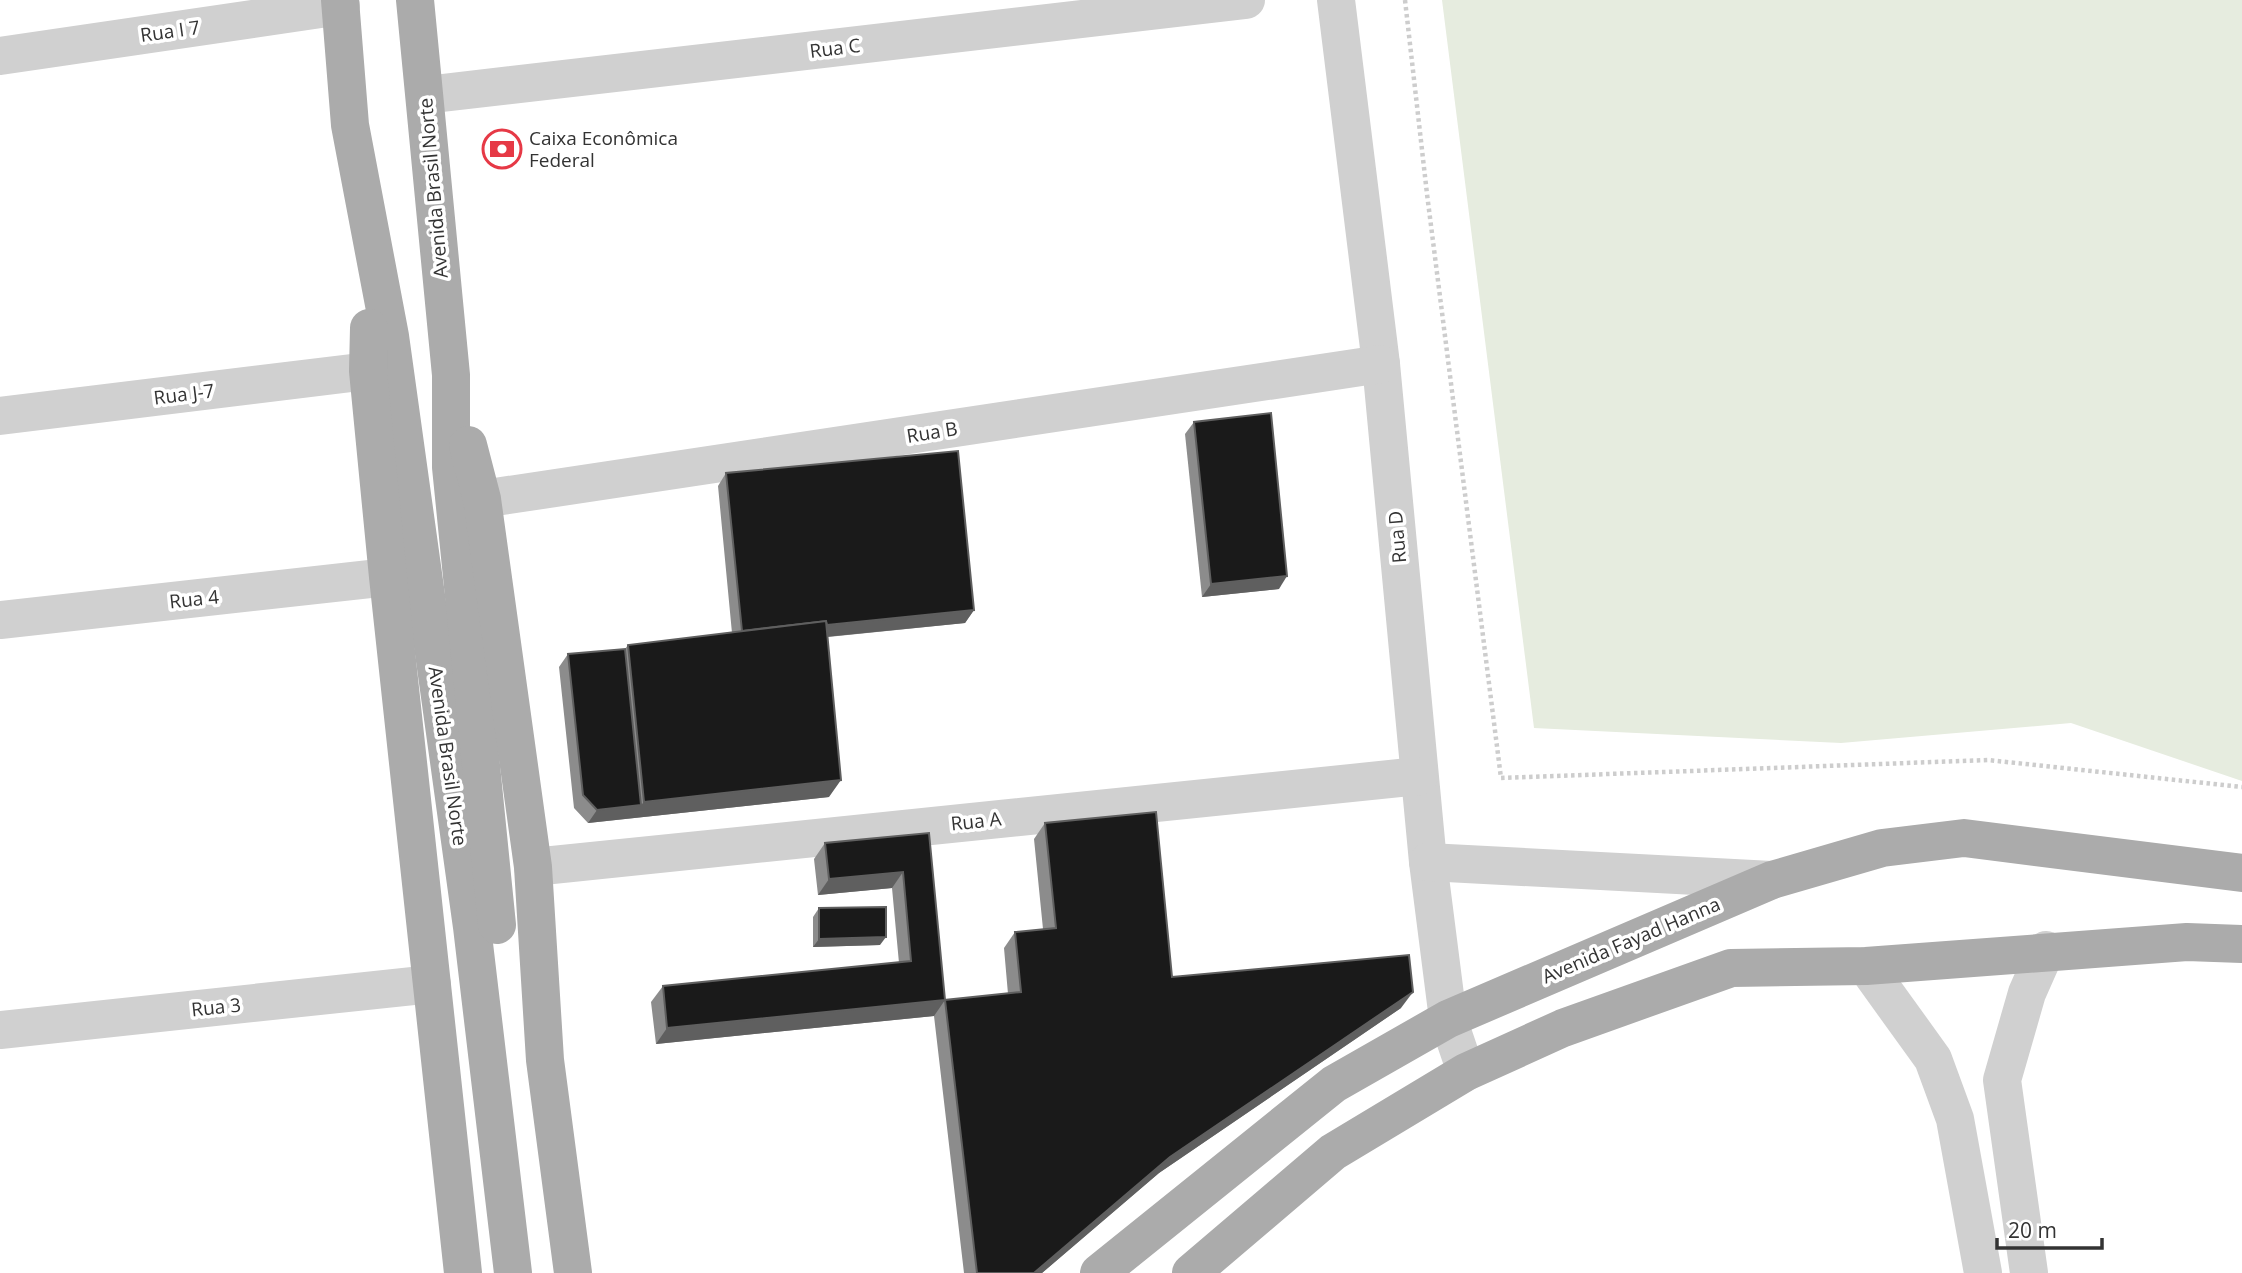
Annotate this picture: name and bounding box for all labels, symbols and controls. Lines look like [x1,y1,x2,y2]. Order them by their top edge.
street label: Rua I 7 [138,14,202,48]
street label: Rua C [808,32,862,64]
street label: Avenida Brasil Norte [412,97,454,279]
place label: Caixa Econômica Federal [529,125,678,173]
bank icon: Caixa Econômica Federal [481,128,523,170]
street label: Rua J-7 [152,377,216,411]
street label: Rua B [905,415,959,449]
street label: Rua D [1382,510,1412,564]
street label: Rua 4 [168,583,220,615]
street label: Avenida Brasil Norte [423,665,473,847]
street label: Rua A [949,805,1003,837]
street label: Avenida Fayad Hanna [1538,891,1724,989]
street label: Rua 3 [190,991,242,1023]
scale bar [1997,1206,2102,1250]
text: 20 m [2008,1216,2057,1244]

